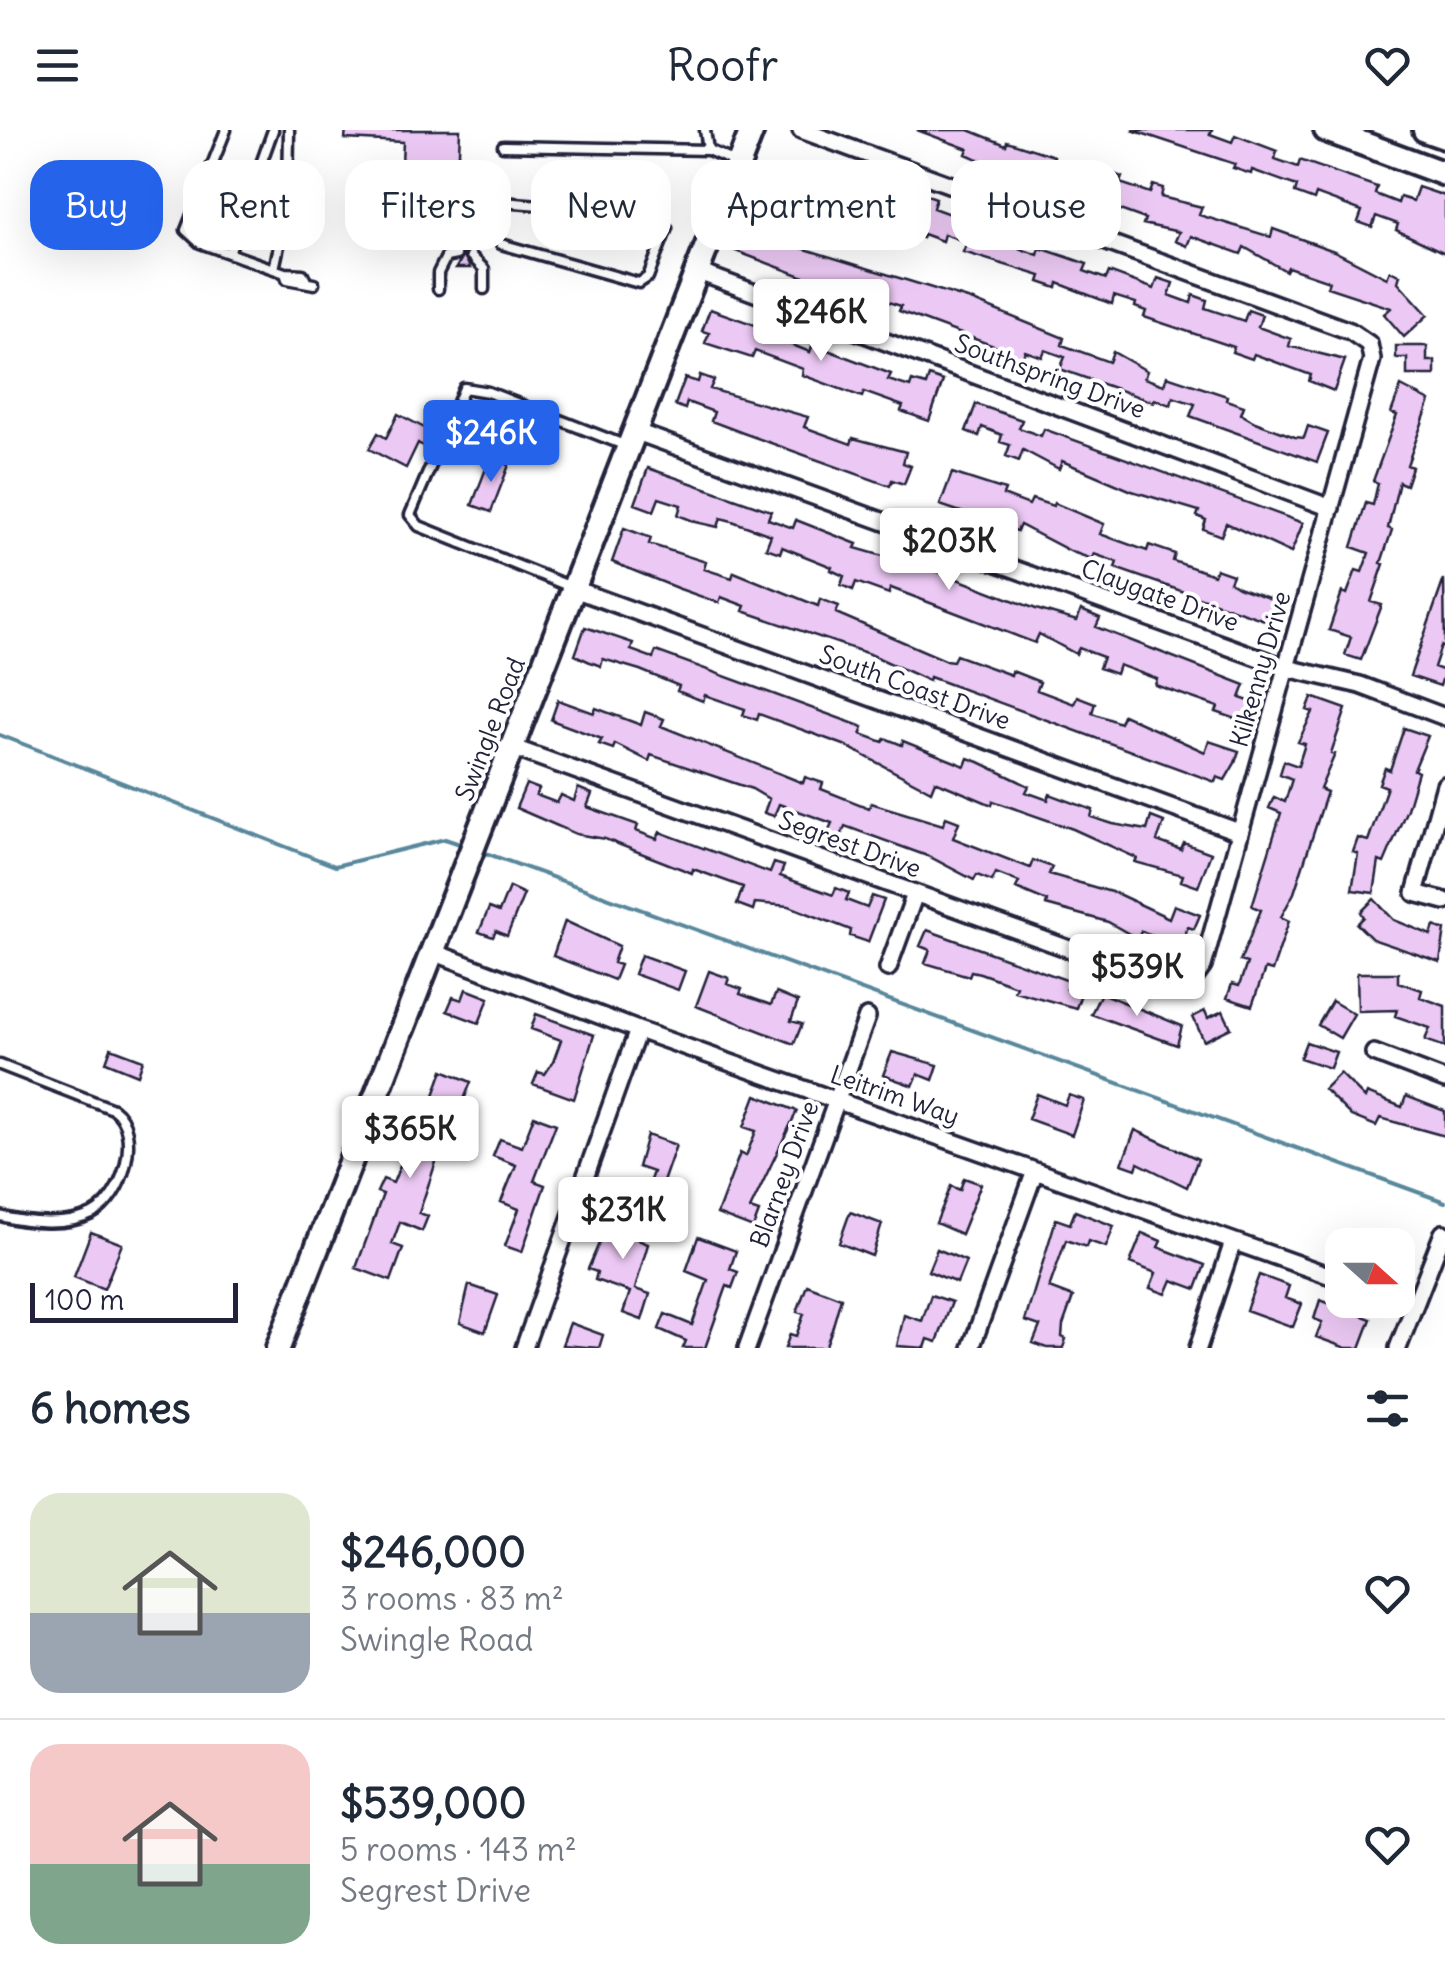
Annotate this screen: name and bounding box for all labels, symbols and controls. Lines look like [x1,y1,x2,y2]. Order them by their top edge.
text: Roofr [667,37,778,93]
icon: menu [30,38,85,93]
icon: heart [1360,38,1415,93]
chip: Buy [30,160,163,250]
chip: Rent [183,160,325,250]
chip: Filters [345,160,511,250]
chip: New [531,160,671,250]
chip: Apartment [691,160,931,250]
chip: House [951,160,1121,250]
pin: $246K [751,279,891,364]
text: $246K [775,291,867,332]
street label: Southspring Drive [950,327,1150,425]
pin: $246K [421,400,561,485]
text: $246K [445,412,537,453]
pin: $203K [879,508,1019,593]
text: $203K [902,520,996,561]
street label: Claygate Drive [1077,552,1243,638]
street label: Kilkenny Drive [1222,587,1298,751]
street label: South Coast Drive [815,638,1015,736]
street label: Swingle Road [448,653,532,805]
street label: Segrest Drive [774,803,926,885]
pin: $539K [1067,934,1207,1019]
text: $539K [1091,946,1183,987]
street label: Leitrim Way [826,1058,964,1132]
pin: $365K [340,1096,480,1181]
street label: Blarney Drive [743,1096,825,1252]
text: $365K [364,1108,456,1149]
pin: $231K [553,1177,693,1262]
text: $231K [580,1189,666,1230]
north arrow [1325,1228,1415,1318]
map controls [1325,1228,1415,1318]
scale bar [30,1278,238,1322]
text: 100 m [45,1282,124,1318]
icon: filters [1360,1381,1415,1436]
text: 6 homes [30,1382,191,1434]
text: $246,000 [340,1526,526,1578]
icon: home [110,1533,230,1653]
icon: heart [1360,1566,1415,1621]
text: 3 rooms · 83 m² [340,1578,564,1619]
text: Swingle Road [340,1619,533,1660]
text: $539,000 [340,1777,526,1829]
icon: home [110,1784,230,1904]
icon: heart [1360,1817,1415,1872]
text: 5 rooms · 143 m² [340,1829,577,1870]
text: Segrest Drive [340,1870,531,1911]

